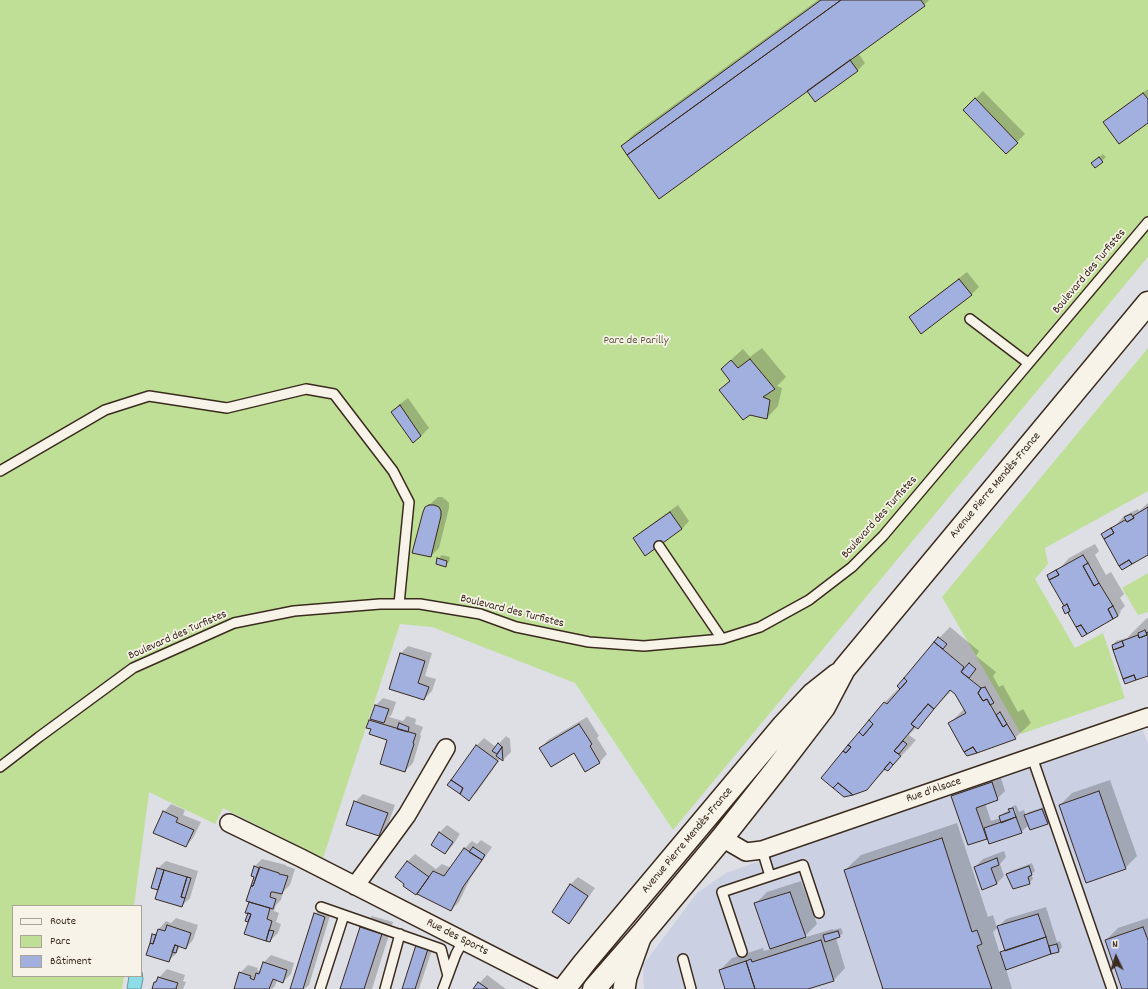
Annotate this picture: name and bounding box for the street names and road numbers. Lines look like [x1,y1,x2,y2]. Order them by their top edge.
street label: Boulevard des Turfistes [1050,227,1130,317]
street label: Avenue Pierre Mendès-France [947,430,1045,542]
street label: Boulevard des Turfistes [839,474,921,562]
street label: Boulevard des Turfistes [459,592,565,632]
street label: Boulevard des Turfistes [127,608,229,664]
street label: Rue d'Alsace [905,775,963,807]
street label: Avenue Pierre Mendès-France [639,785,737,897]
street label: Rue des Sports [424,916,490,960]

